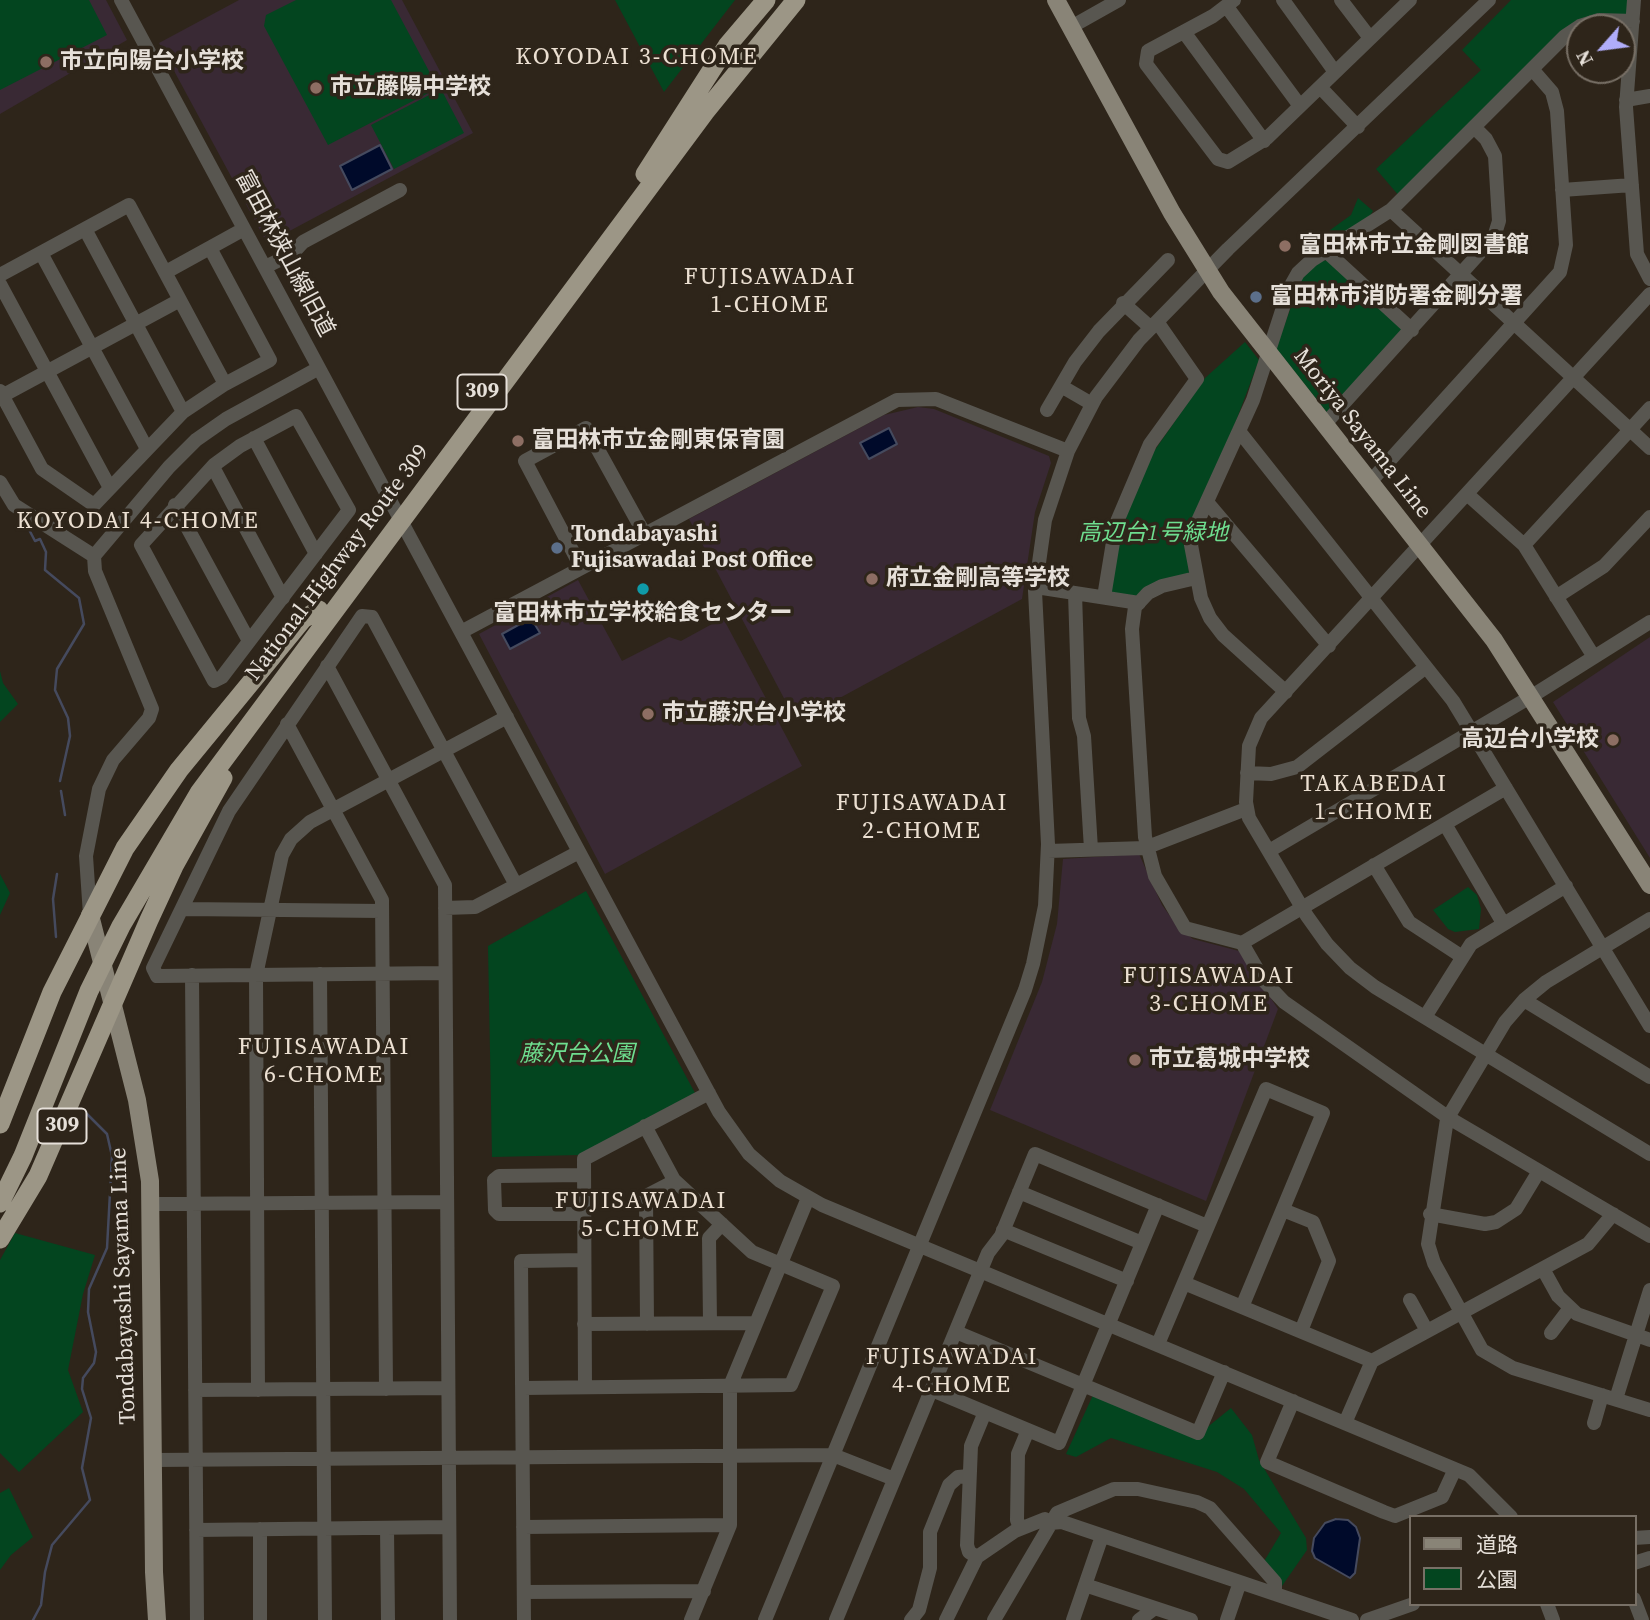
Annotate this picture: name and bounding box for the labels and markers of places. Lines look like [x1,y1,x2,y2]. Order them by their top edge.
place label: 市立向陽台小学校 [60,48,244,76]
marker: 市立向陽台小学校 [38,54,54,70]
place label: 市立藤陽中学校 [330,74,491,102]
marker: 市立藤陽中学校 [308,80,324,96]
place label: 富田林市立金剛図書館 [1299,232,1529,260]
marker: 富田林市立金剛図書館 [1277,238,1293,254]
place label: 富田林市消防署金剛分署 [1270,283,1523,311]
marker: 富田林市消防署金剛分署 [1248,289,1264,305]
place label: 富田林市立金剛東保育園 [532,427,785,455]
marker: 富田林市立金剛東保育園 [510,433,526,449]
place label: Tondabayashi Fujisawadai Post Office [571,521,813,575]
marker: Tondabayashi Fujisawadai Post Office [549,540,565,556]
place label: 府立金剛高等学校 [886,565,1070,593]
marker: 府立金剛高等学校 [864,571,880,587]
marker: 富田林市立学校給食センター [635,581,651,597]
place label: 富田林市立学校給食センター [494,600,792,628]
place label: 市立藤沢台小学校 [662,700,846,728]
marker: 市立藤沢台小学校 [640,706,656,722]
place label: 高辺台小学校 [1461,726,1599,754]
marker: 高辺台小学校 [1605,732,1621,748]
place label: 市立葛城中学校 [1149,1046,1310,1074]
marker: 市立葛城中学校 [1127,1052,1143,1068]

